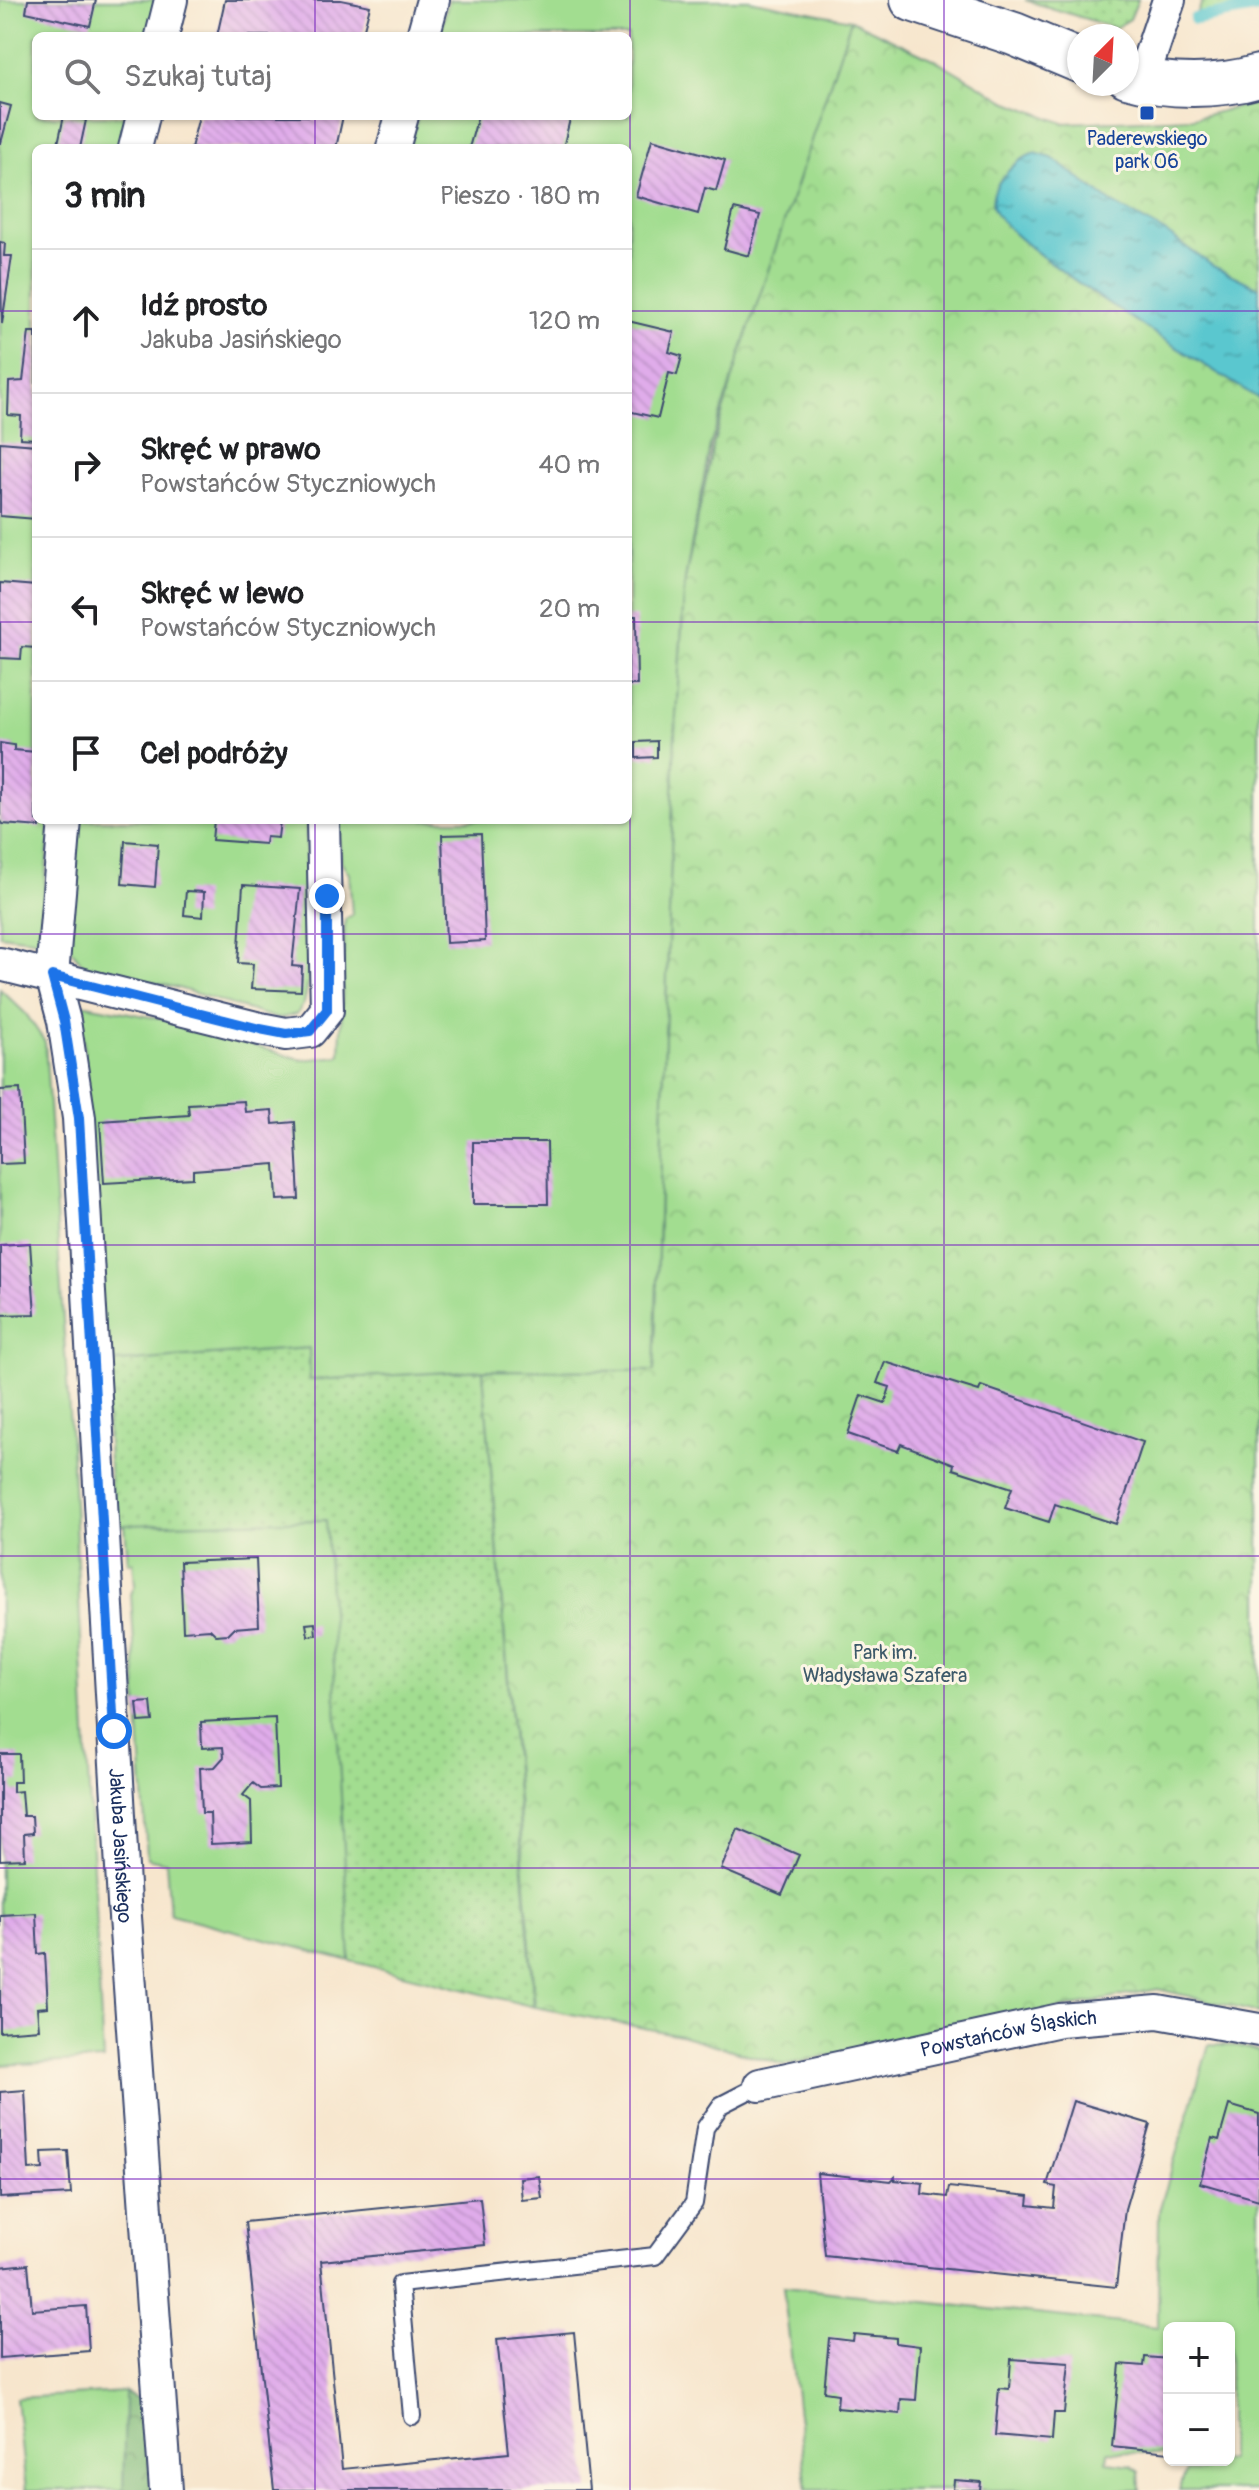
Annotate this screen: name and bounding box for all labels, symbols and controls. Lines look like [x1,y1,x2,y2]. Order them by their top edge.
north arrow [1067,24,1139,96]
search box [32,32,632,120]
icon: search [60,54,104,98]
text: Szukaj tutaj [124,58,272,95]
marker: Paderewskiego park 06 [1138,104,1156,122]
place label: Paderewskiego park 06 [1087,126,1208,174]
text: 3 min [64,175,146,218]
text: Pieszo · 180 m [440,180,600,212]
text: Idź prosto [140,287,267,324]
icon: ahead [64,299,108,343]
text: 120 m [529,305,600,337]
text: Jakuba Jasińskiego [140,324,342,356]
text: Skręć w prawo [140,431,321,468]
icon: right [64,443,108,487]
text: 40 m [538,449,600,481]
text: Powstańców Styczniowych [140,468,436,500]
text: Skręć w lewo [140,575,304,612]
icon: left [64,587,108,631]
text: 20 m [539,593,600,625]
text: Powstańców Styczniowych [140,612,436,644]
icon: arrive [64,731,108,775]
text: Cel podróży [140,735,288,772]
route end [309,878,345,914]
park label: Park im. Władysława Szafera [803,1640,967,1688]
route start [96,1713,132,1749]
street label: Jakuba Jasińskiego [103,1767,137,1924]
street label: Powstańców Śląskich [918,2005,1098,2063]
map controls [1163,2322,1235,2466]
button: + [1163,2322,1235,2394]
button: − [1163,2394,1235,2466]

